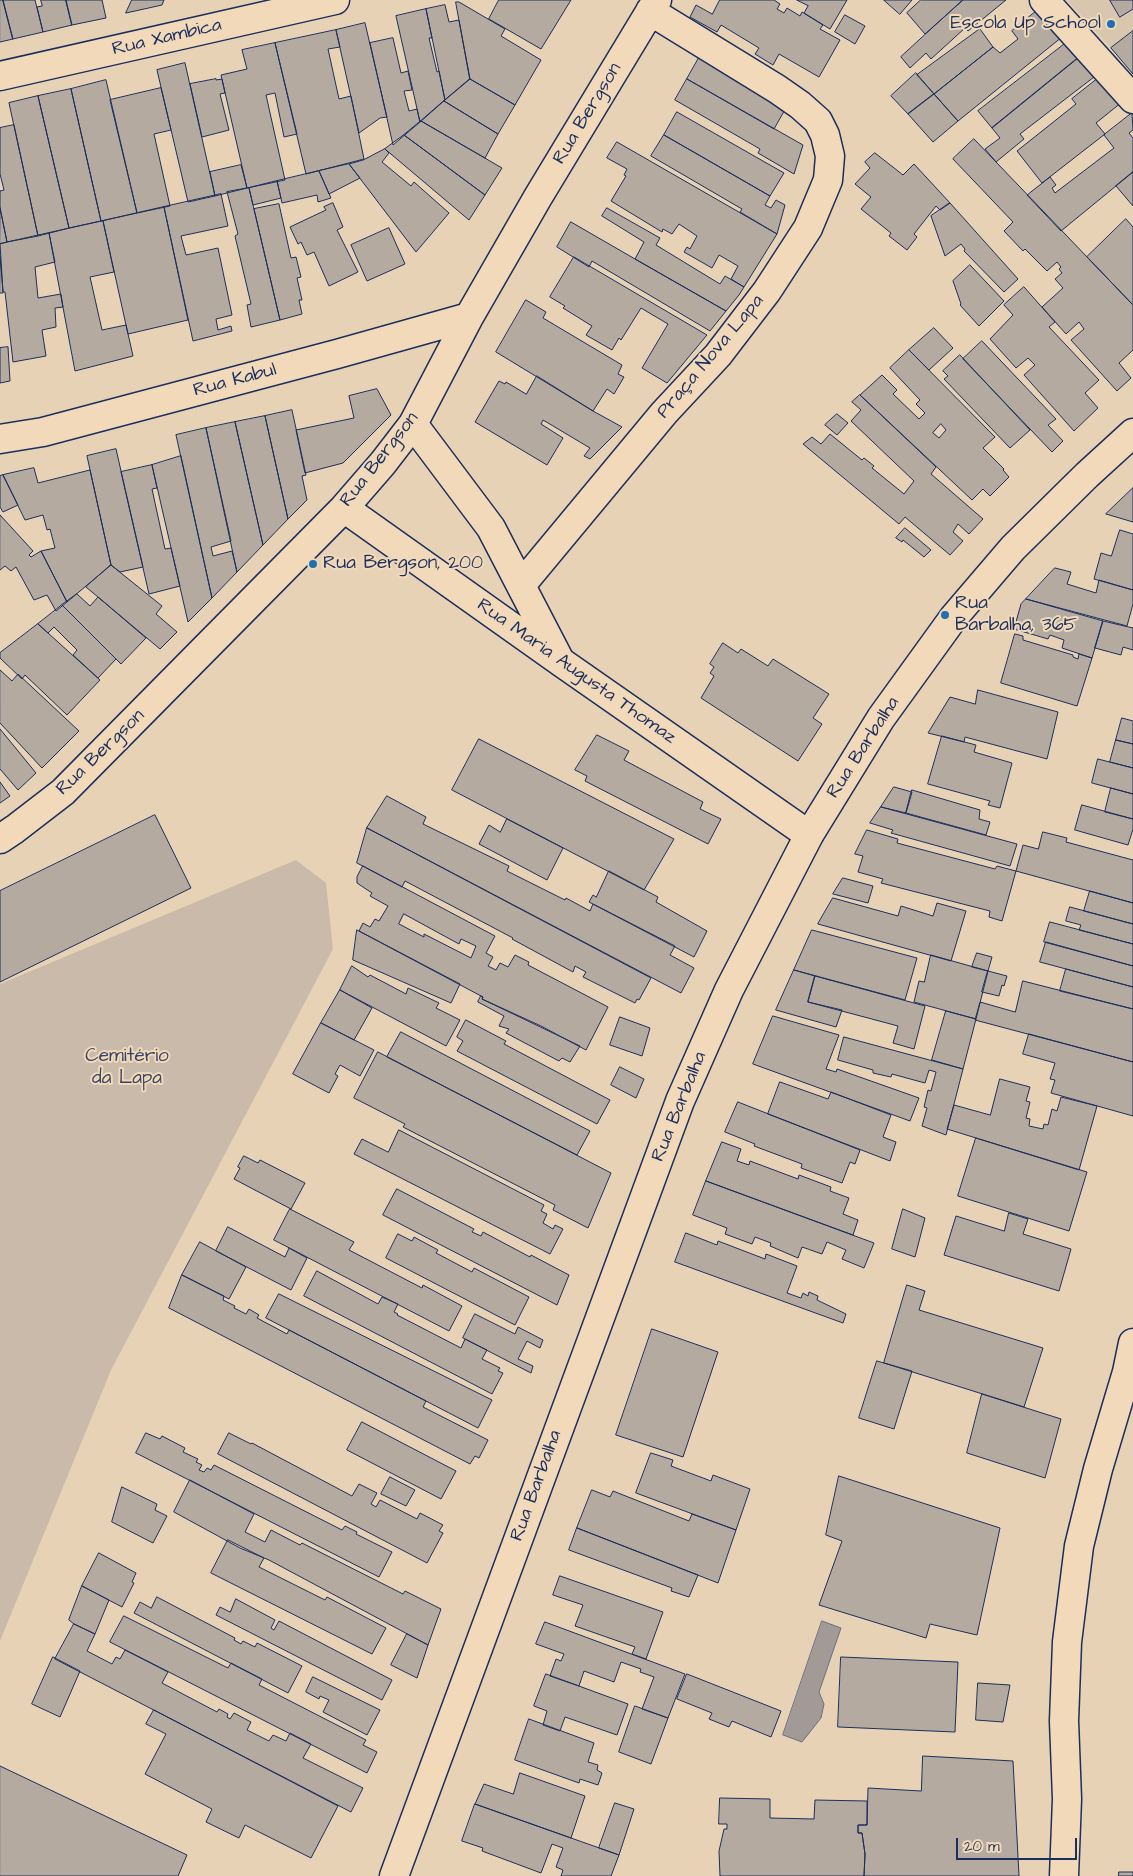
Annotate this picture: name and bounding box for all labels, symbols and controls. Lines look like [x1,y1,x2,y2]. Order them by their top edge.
place label: Escola Up School [950,13,1101,35]
street label: Rua Xambica [110,14,224,62]
marker: Escola Up School [1105,18,1117,30]
street label: Rua Bergson [549,59,627,169]
street label: Praça Nova Lapa [653,291,769,423]
street label: Rua Kabul [191,359,279,403]
street label: Rua Bergson [336,408,424,512]
place label: Rua Bergson, 200 [323,553,483,575]
marker: Rua Bergson, 200 [307,558,319,570]
place label: Rua Barbalha, 365 [955,593,1077,637]
street label: Rua Maria Augusta Thomaz [472,594,680,750]
marker: Rua Barbalha, 365 [939,609,951,621]
street label: Rua Barbalha [823,693,905,803]
street label: Rua Bergson [52,705,150,801]
park label: Cemitério da Lapa [85,1046,169,1090]
street label: Rua Barbalha [648,1049,712,1165]
street label: Rua Barbalha [506,1427,568,1545]
scale bar [958,1828,1079,1860]
text: 20 m [964,1836,1000,1857]

